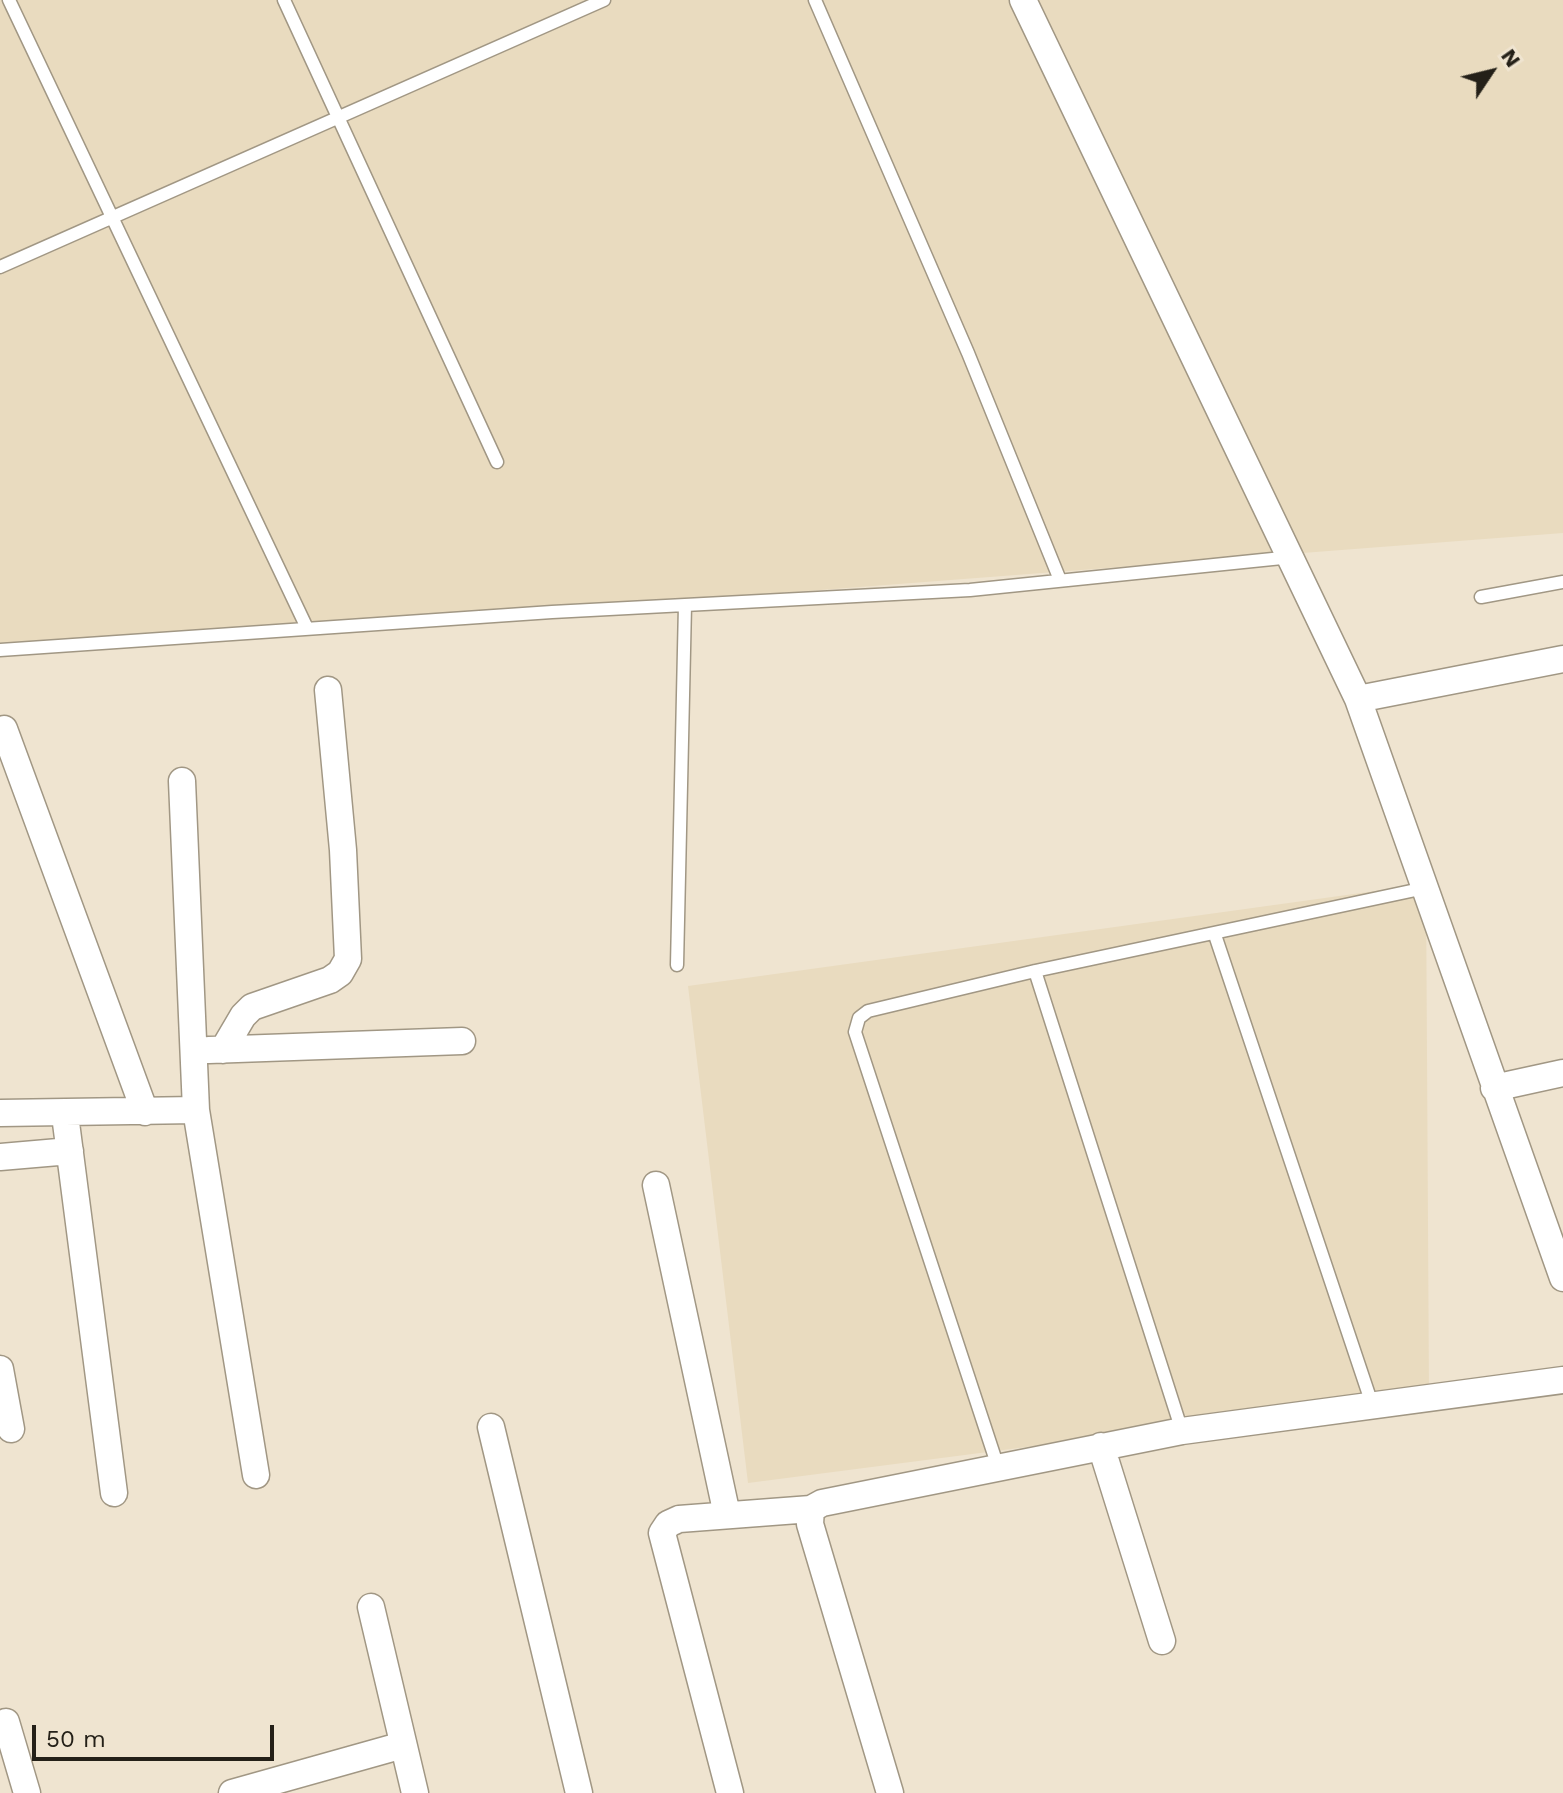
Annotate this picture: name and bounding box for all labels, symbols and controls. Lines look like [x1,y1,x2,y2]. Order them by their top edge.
north arrow [1451,32,1531,112]
text: N [1496,44,1526,72]
scale bar [36,1709,278,1759]
text: 50 m [46,1725,106,1753]

